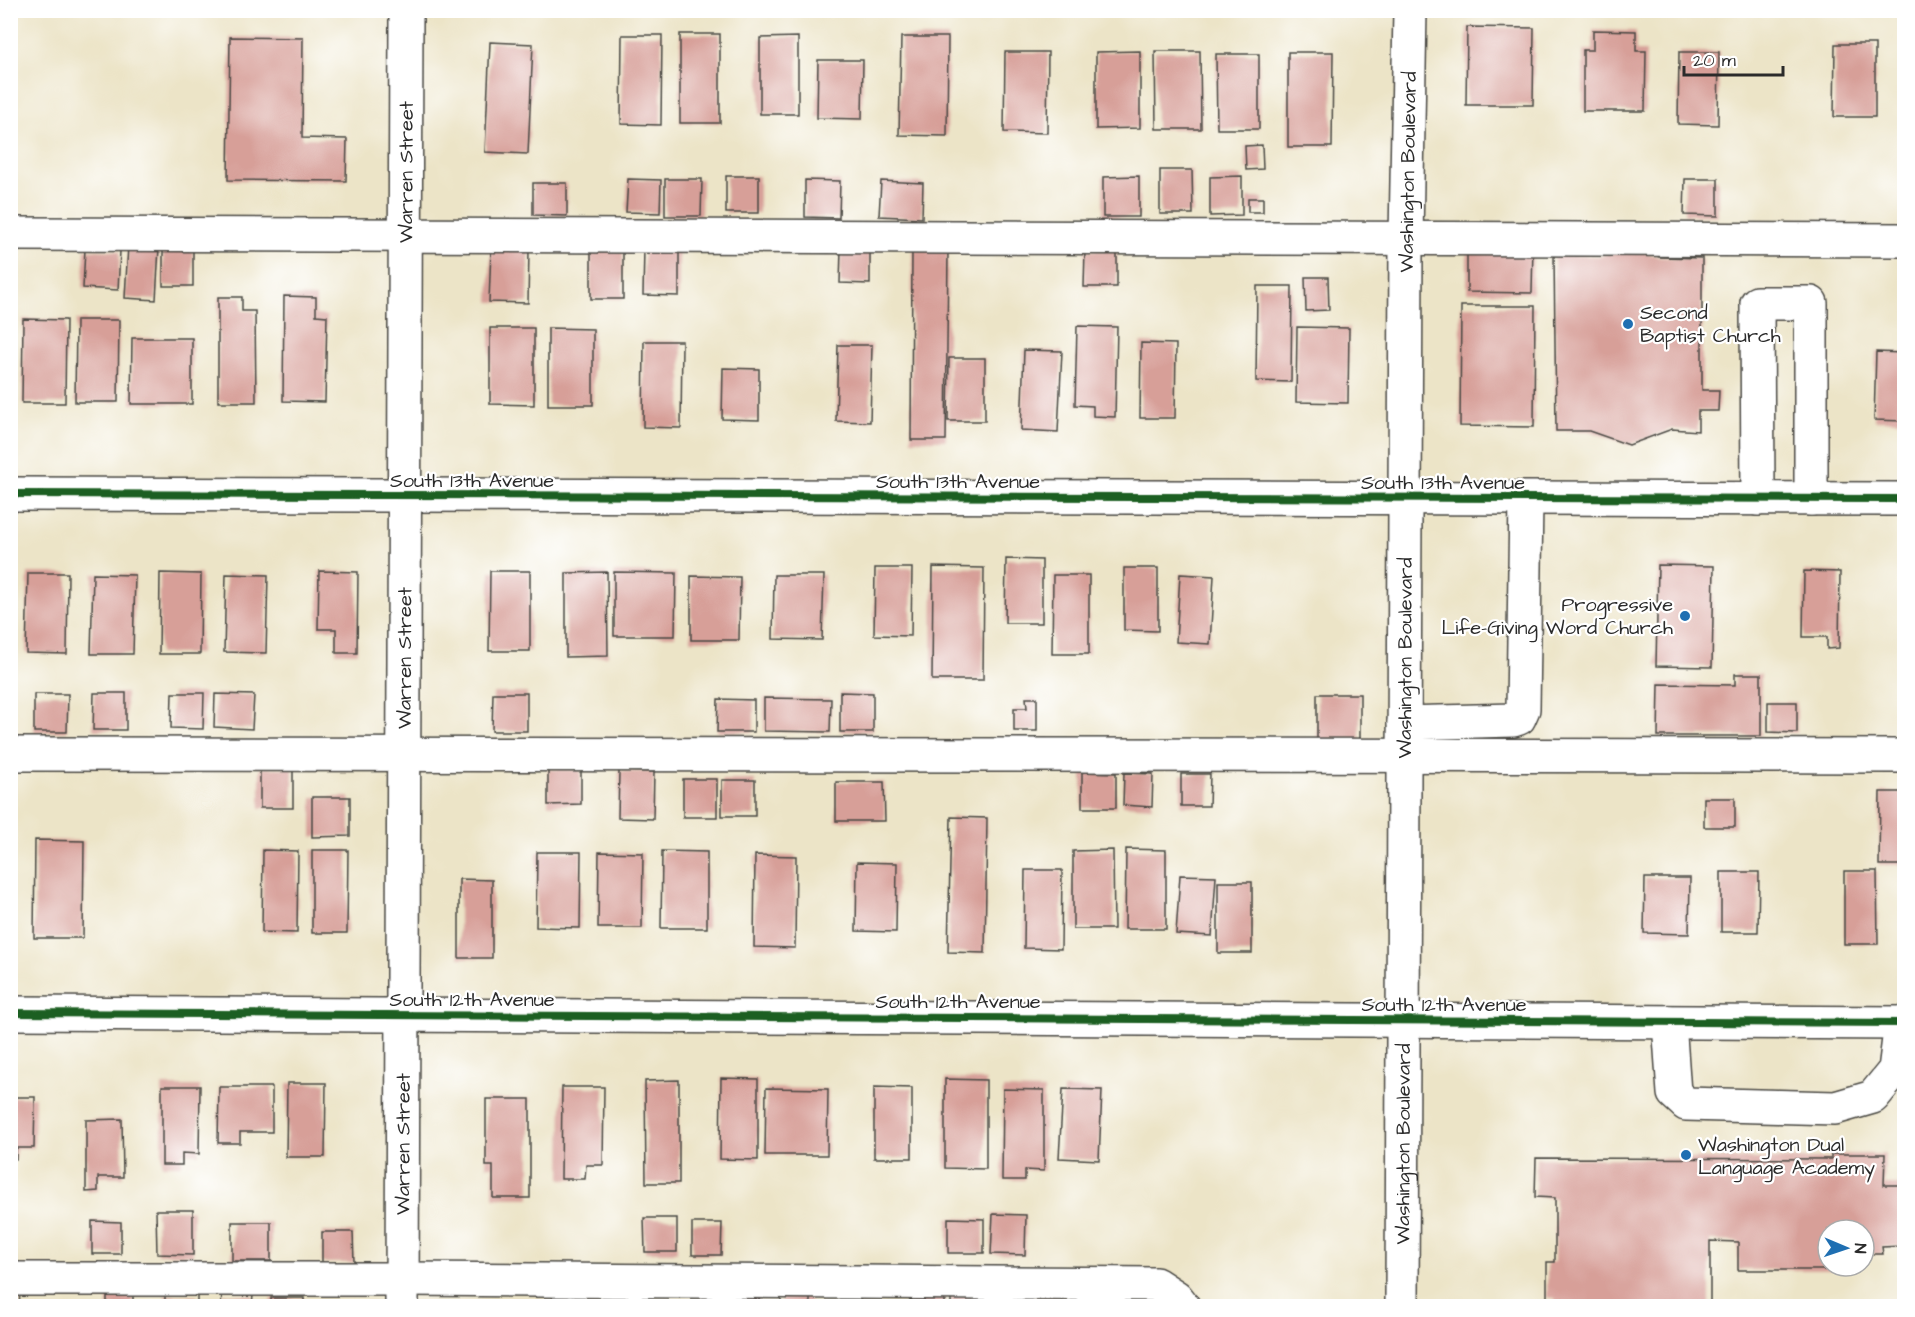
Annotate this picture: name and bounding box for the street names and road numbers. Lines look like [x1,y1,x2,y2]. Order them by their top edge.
street label: Washington Boulevard [1393,71,1424,273]
street label: Warren Street [392,101,421,243]
street label: South 13th Avenue [390,467,554,495]
street label: South 13th Avenue [876,468,1040,496]
street label: South 13th Avenue [1361,469,1525,497]
street label: Washington Boulevard [1391,557,1420,759]
street label: Warren Street [391,587,419,729]
street label: South 12th Avenue [389,986,555,1014]
street label: South 12th Avenue [875,988,1041,1016]
street label: South 12th Avenue [1361,991,1527,1019]
street label: Washington Boulevard [1389,1043,1419,1245]
street label: Warren Street [389,1073,418,1215]

